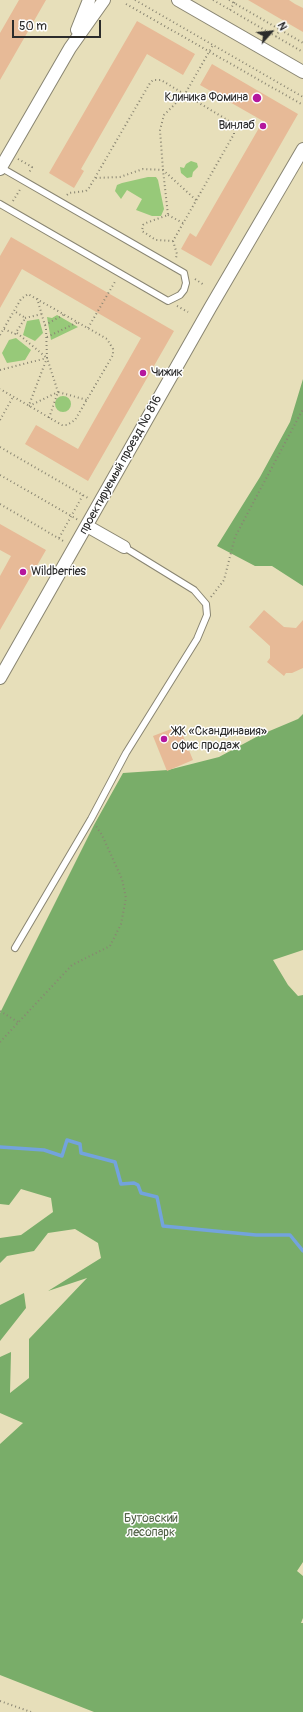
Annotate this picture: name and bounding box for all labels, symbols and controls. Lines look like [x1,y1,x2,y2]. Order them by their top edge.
scale bar [14,12,103,38]
north arrow [251,12,291,52]
text: 50 m [19,19,47,34]
text: N [275,20,290,33]
place label: Клиника Фомина [164,91,248,105]
marker: Клиника Фомина [251,92,263,104]
place label: Винлаб [218,119,255,133]
marker: Винлаб [258,121,268,131]
place label: Чижик [151,366,183,380]
marker: Чижик [138,368,148,378]
street label: проектируемый проезд № 816 [77,393,165,537]
place label: Wildberries [31,565,86,579]
marker: Wildberries [18,567,28,577]
place label: ЖК «Скандинавия» офис продаж [172,725,267,753]
marker: ЖК «Скандинавия» офис продаж [159,734,169,744]
park label: Бутовский лесопарк [124,1512,178,1540]

